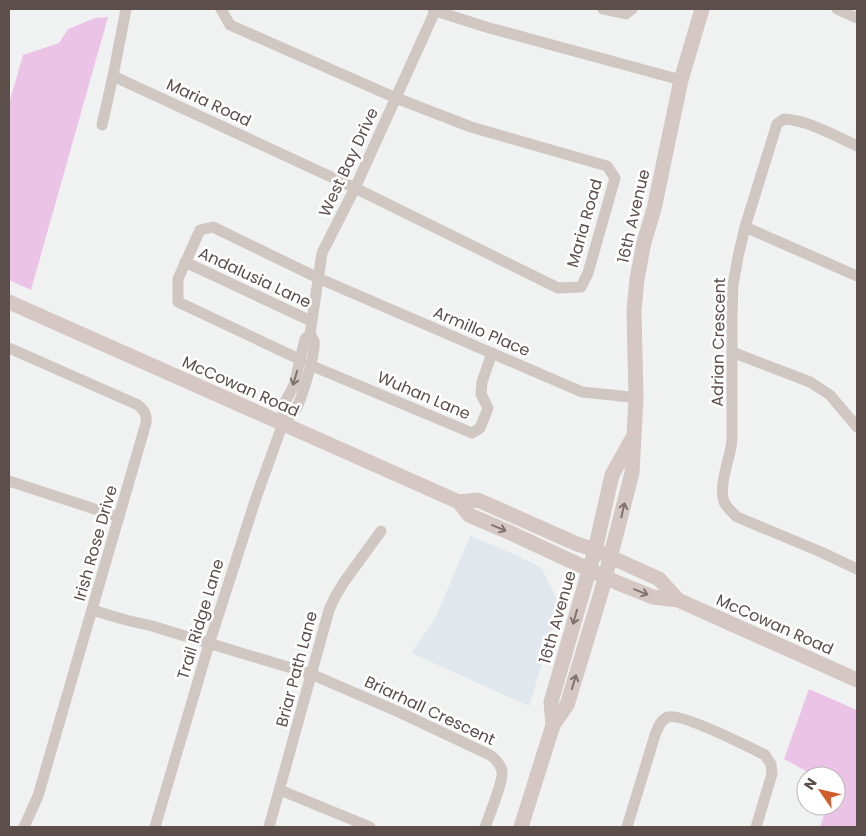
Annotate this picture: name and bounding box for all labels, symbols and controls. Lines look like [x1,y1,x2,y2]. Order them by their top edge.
street label: Maria Road [163,73,255,132]
street label: West Bay Drive [313,104,384,221]
street label: 16th Avenue [612,167,655,265]
street label: Maria Road [561,176,608,270]
street label: Andalusia Lane [195,241,315,314]
street label: Adrian Crescent [706,277,731,407]
street label: Armillo Place [430,301,534,362]
street label: McCowan Road [179,350,303,423]
street label: Wuhan Lane [374,365,474,425]
one-way arrow [290,370,300,386]
street label: Irish Rose Drive [68,483,123,604]
one-way arrow [619,503,628,519]
one-way arrow [491,523,506,533]
street label: Trail Ridge Lane [171,556,230,682]
street label: 16th Avenue [533,568,582,666]
one-way arrow [633,588,648,598]
street label: McCowan Road [713,588,837,661]
one-way arrow [570,608,580,624]
street label: Briar Path Lane [270,609,323,730]
street label: Briarhall Crescent [361,670,499,751]
one-way arrow [569,674,579,690]
north arrow [796,766,846,816]
text: N [799,774,821,794]

